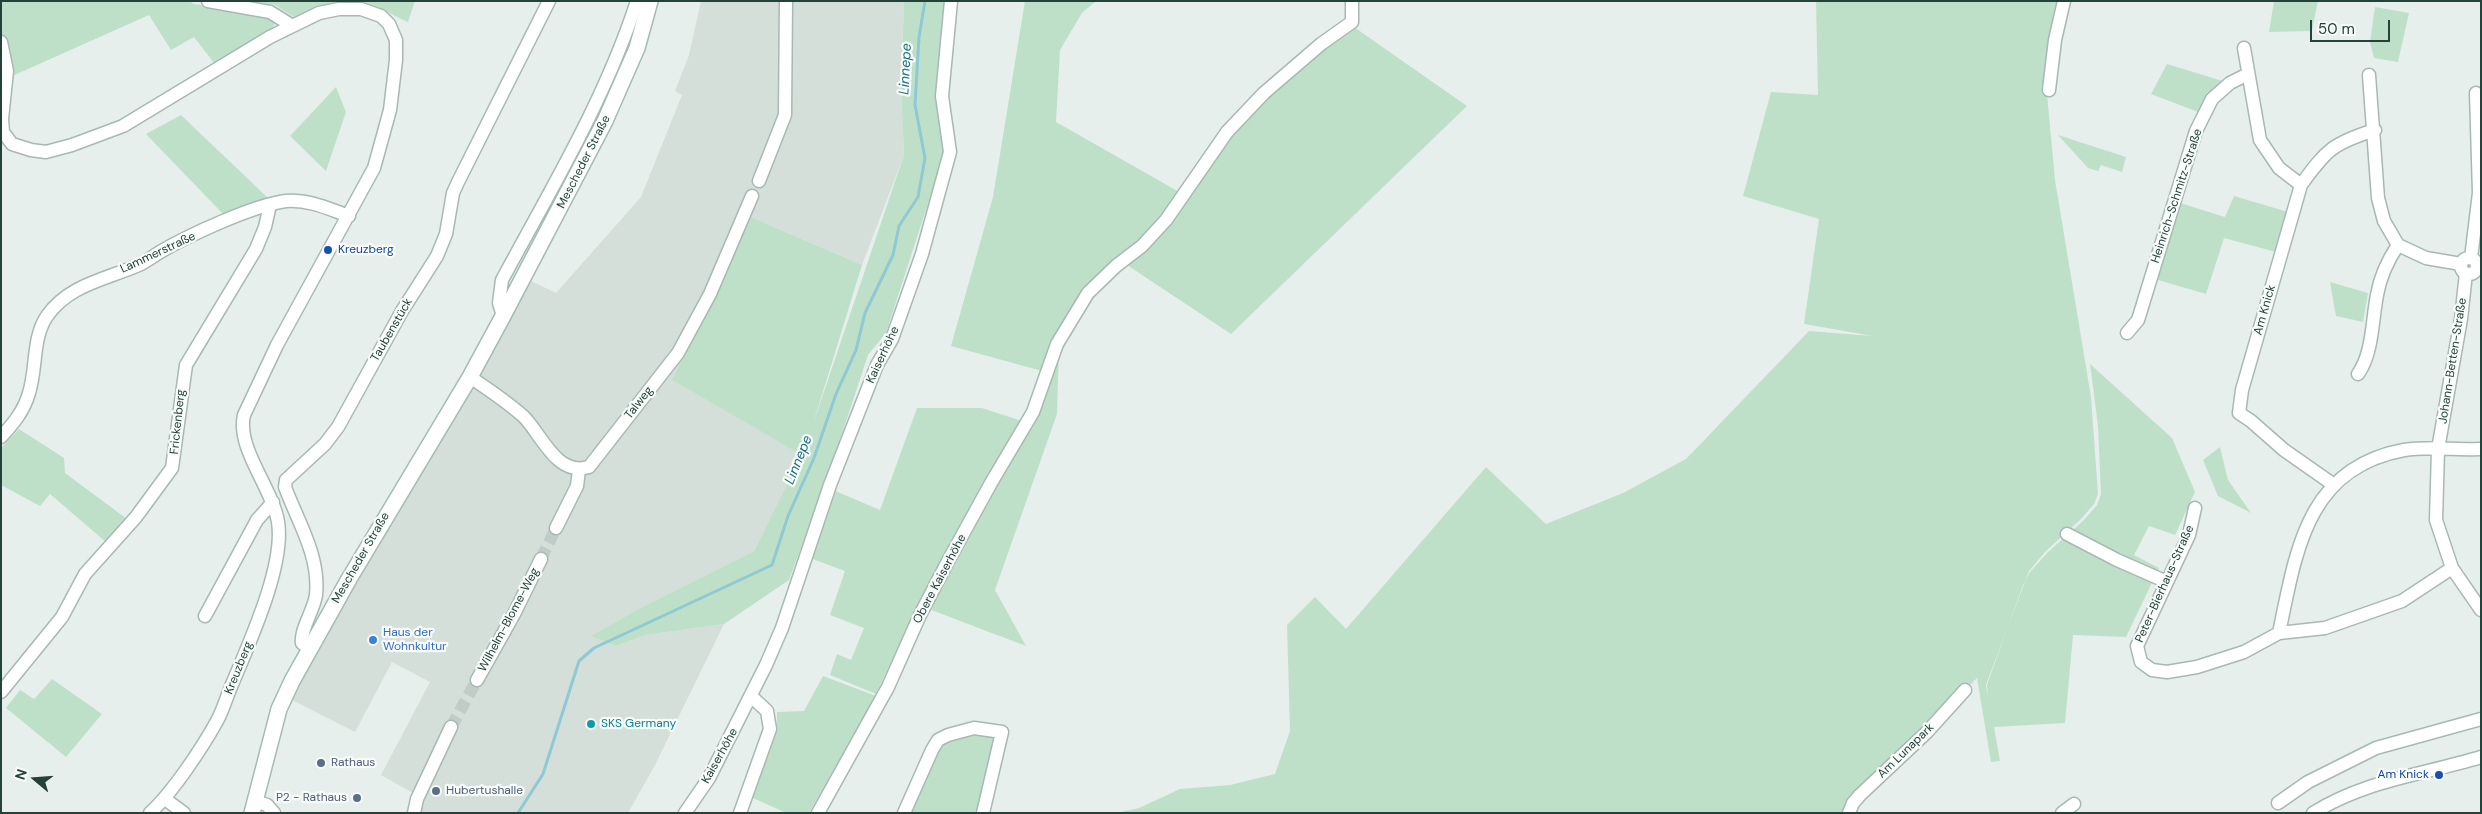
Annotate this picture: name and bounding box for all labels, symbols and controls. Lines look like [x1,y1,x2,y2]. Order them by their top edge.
scale bar [2312,10,2392,42]
text: 50 m [2318,19,2355,39]
water label: Linnepe [896,43,916,95]
street label: Mescheder Straße [554,113,614,211]
street label: Heinrich-Schmitz-Straße [2148,127,2206,265]
street label: Lammerstraße [118,229,198,277]
place label: Kreuzberg [338,243,394,257]
marker: Kreuzberg [322,244,334,256]
street label: Am Knick [2251,283,2279,337]
street label: Taubenstück [368,296,416,364]
street label: Johann-Betten-Straße [2436,297,2470,425]
street label: Kaiserhöhe [864,324,902,386]
street label: Talweg [622,384,656,422]
street label: Frickenberg [167,389,189,455]
water label: Linnepe [782,433,816,487]
street label: Mescheder Straße [329,510,393,606]
street label: Peter-Bierhaus-Straße [2133,523,2197,645]
street label: Obere Kaiserhöhe [910,532,970,626]
street label: Wilhelm-Blome-Weg [475,566,543,674]
place label: Haus der Wohnkultur [383,626,447,654]
marker: Haus der Wohnkultur [367,634,379,646]
street label: Kreuzberg [222,639,256,697]
place label: SKS Germany [601,717,676,731]
marker: SKS Germany [585,718,597,730]
street label: Am Lunapark [1875,720,1937,782]
street label: Kaiserhöhe [699,726,741,786]
north arrow [10,754,60,804]
place label: Rathaus [331,756,375,770]
marker: Rathaus [315,757,327,769]
text: N [11,767,31,782]
place label: Am Knick [2377,768,2429,782]
marker: Am Knick [2433,769,2445,781]
place label: Hubertushalle [446,784,523,798]
marker: Hubertushalle [430,785,442,797]
place label: P2 - Rathaus [276,791,347,805]
marker: P2 - Rathaus [351,792,363,804]

